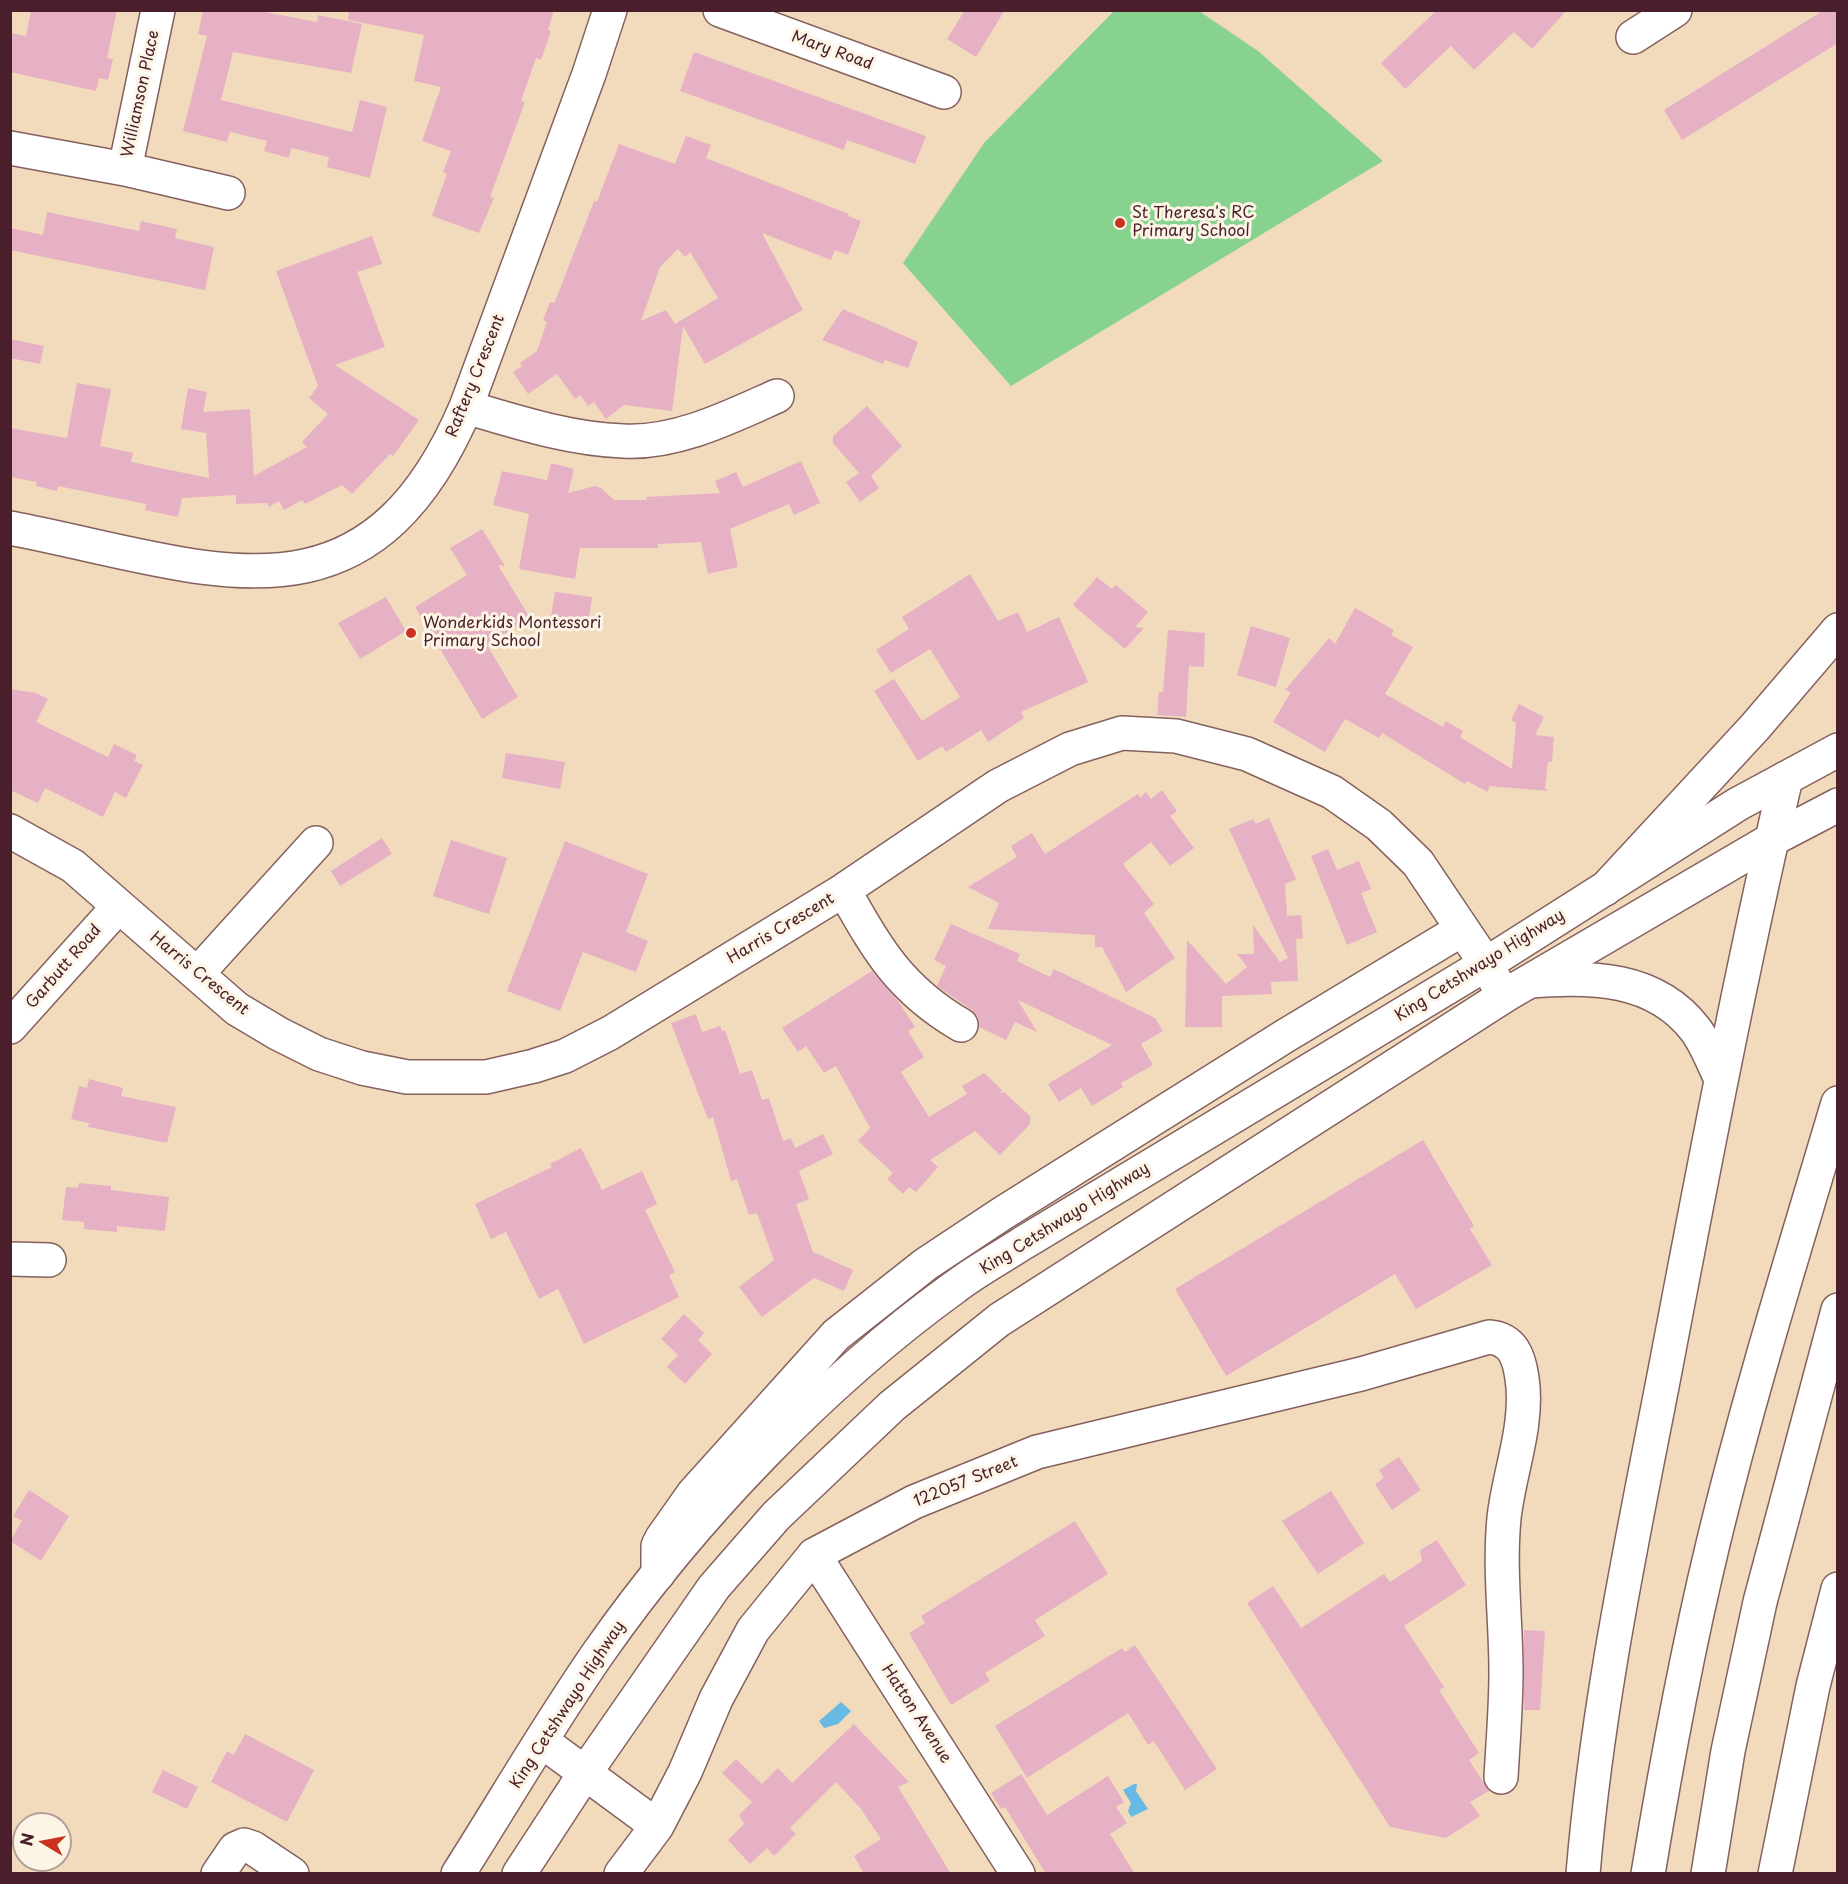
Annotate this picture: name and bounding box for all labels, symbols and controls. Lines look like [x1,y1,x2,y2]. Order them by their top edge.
street label: Mary Road [789,27,875,75]
street label: Williamson Place [118,29,164,159]
place label: St Theresa's RC Primary School [1132,204,1255,242]
marker: St Theresa's RC Primary School [1113,216,1127,230]
street label: Raftery Crescent [443,312,509,440]
place label: Wonderkids Montessori Primary School [423,614,601,652]
marker: Wonderkids Montessori Primary School [404,626,418,640]
street label: Harris Crescent [724,889,838,969]
street label: King Cetshwayo Highway [1392,906,1568,1026]
street label: Garbutt Road [22,921,106,1013]
street label: Harris Crescent [146,928,252,1020]
street label: King Cetshwayo Highway [977,1159,1153,1279]
street label: 122057 Street [911,1452,1021,1512]
street label: King Cetshwayo Highway [507,1618,629,1792]
street label: Hatton Avenue [877,1661,955,1767]
north arrow [12,1812,72,1872]
text: N [13,1831,39,1848]

